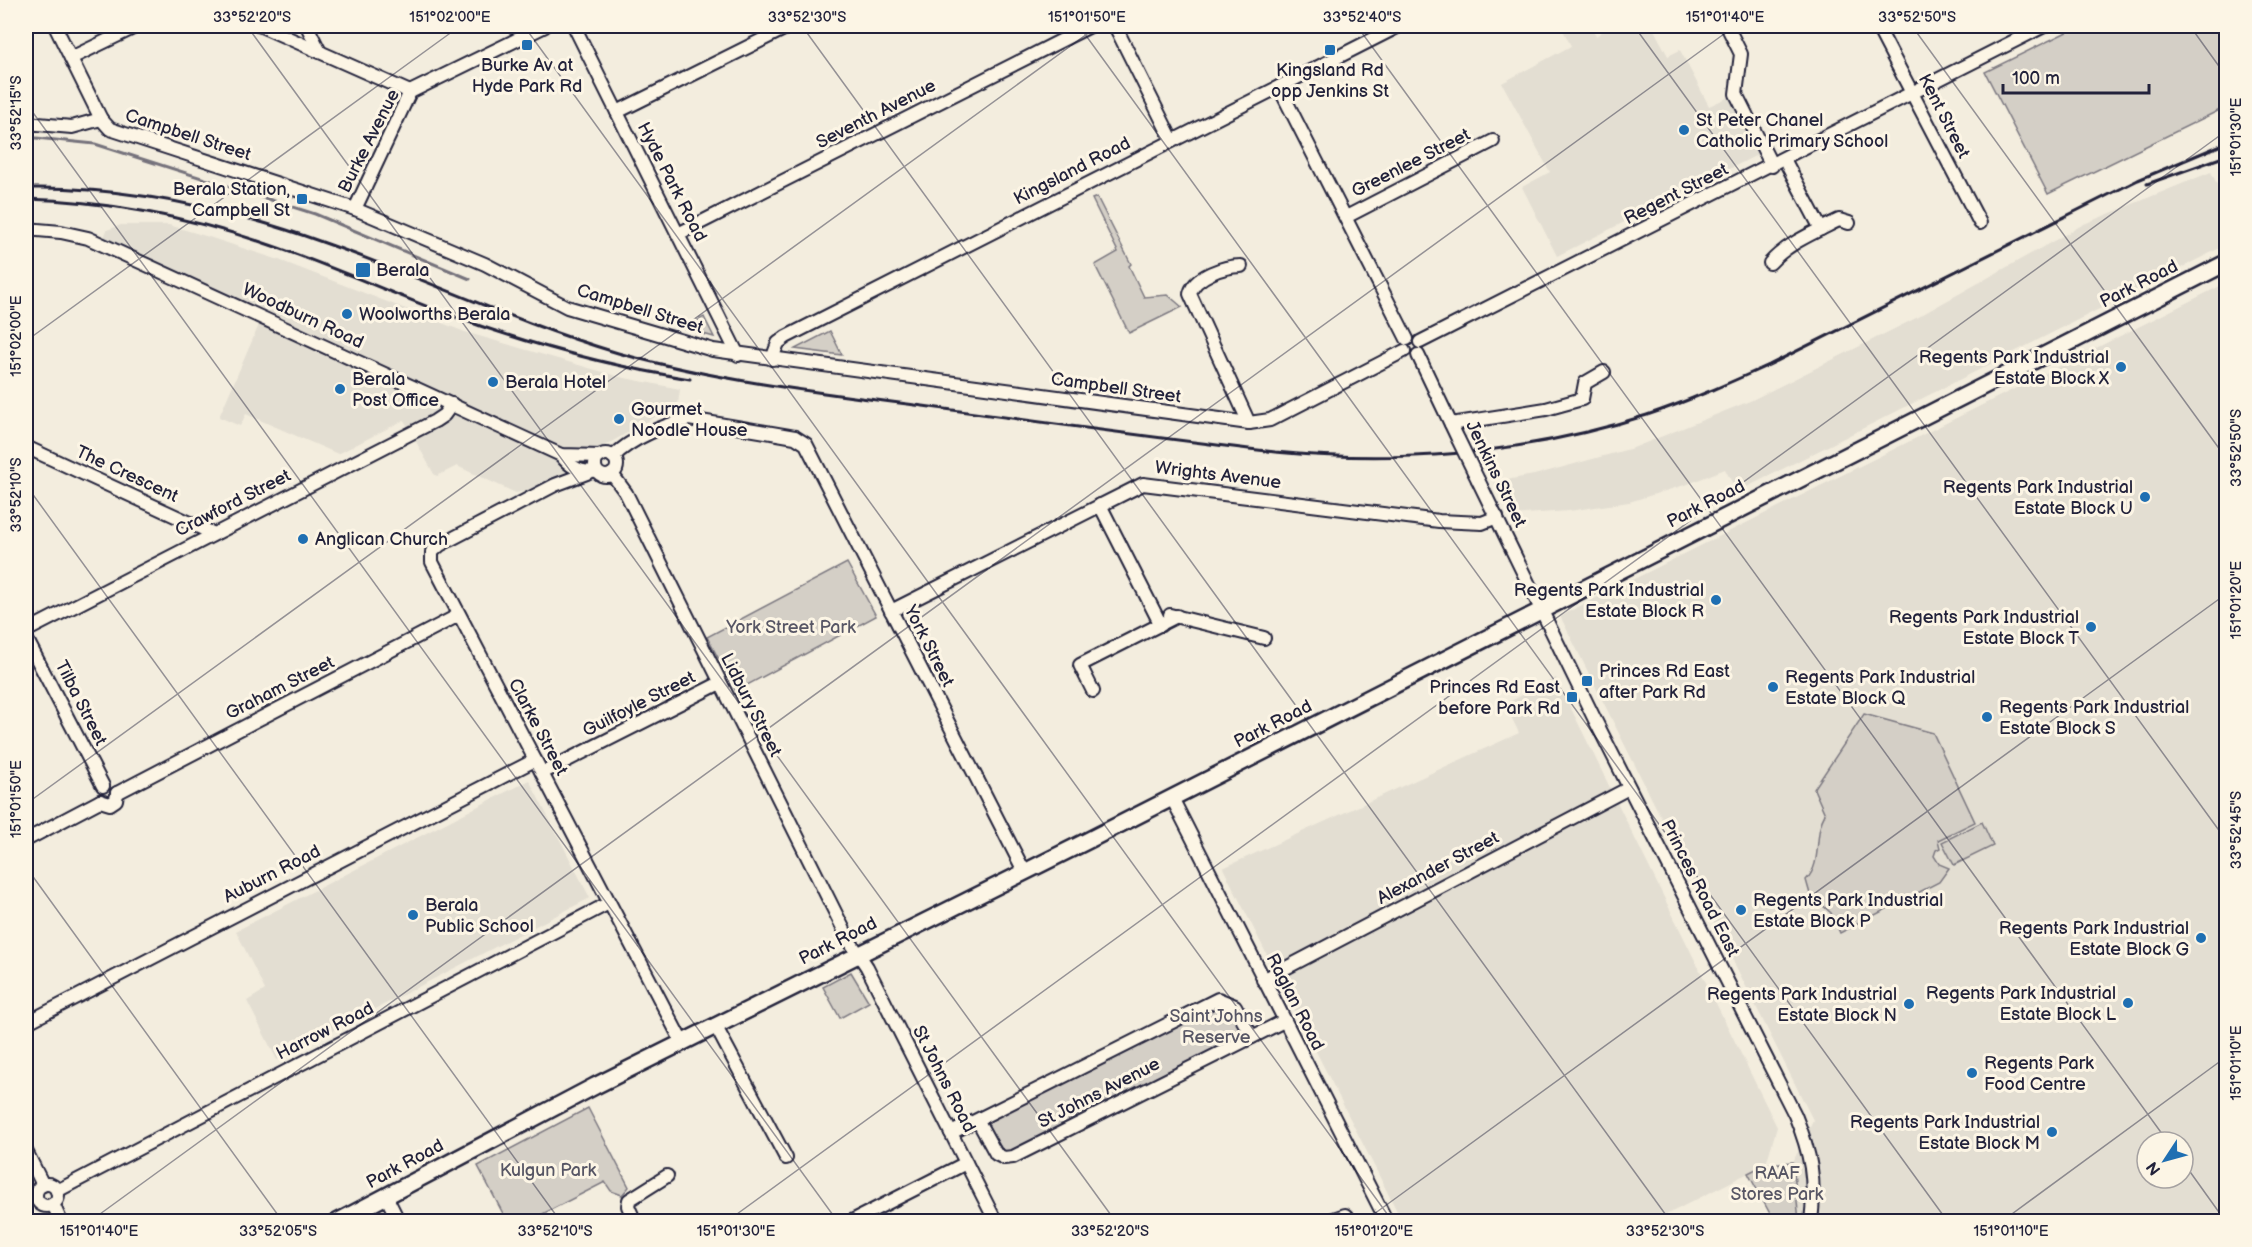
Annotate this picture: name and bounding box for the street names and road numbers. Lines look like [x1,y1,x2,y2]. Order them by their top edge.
street label: Kent Street [1914,70,1974,162]
street label: Seventh Avenue [813,75,940,153]
street label: Burke Avenue [334,85,404,196]
street label: Campbell Street [122,105,254,165]
street label: Hyde Park Road [633,119,711,245]
street label: Greenlee Street [1348,124,1474,202]
street label: Kingsland Road [1010,133,1134,209]
street label: Regent Street [1620,159,1732,229]
street label: Park Road [2097,255,2181,313]
street label: Woodburn Road [239,279,367,353]
street label: Campbell Street [574,280,706,338]
street label: Campbell Street [1050,368,1183,408]
street label: Jenkins Street [1461,417,1531,531]
street label: The Crescent [73,441,182,507]
street label: Wrights Avenue [1154,457,1283,493]
street label: Crawford Street [172,465,295,541]
street label: Park Road [1664,475,1748,533]
street label: York Street [899,601,959,691]
street label: Lidbury Street [716,650,786,761]
street label: Graham Street [222,651,338,724]
street label: Tilba Street [51,657,112,749]
street label: Guilfoyle Street [579,666,699,741]
street label: Clarke Street [504,675,572,779]
street label: Park Road [1231,695,1315,753]
street label: Princes Road East [1656,816,1744,960]
street label: Alexander Street [1373,827,1503,909]
street label: Auburn Road [220,841,324,907]
street label: Park Road [796,912,880,970]
street label: Raglan Road [1262,950,1328,1054]
street label: Harrow Road [273,997,377,1065]
street label: St Johns Road [908,1022,980,1136]
street label: St Johns Avenue [1035,1053,1164,1133]
street label: Park Road [363,1135,447,1193]

